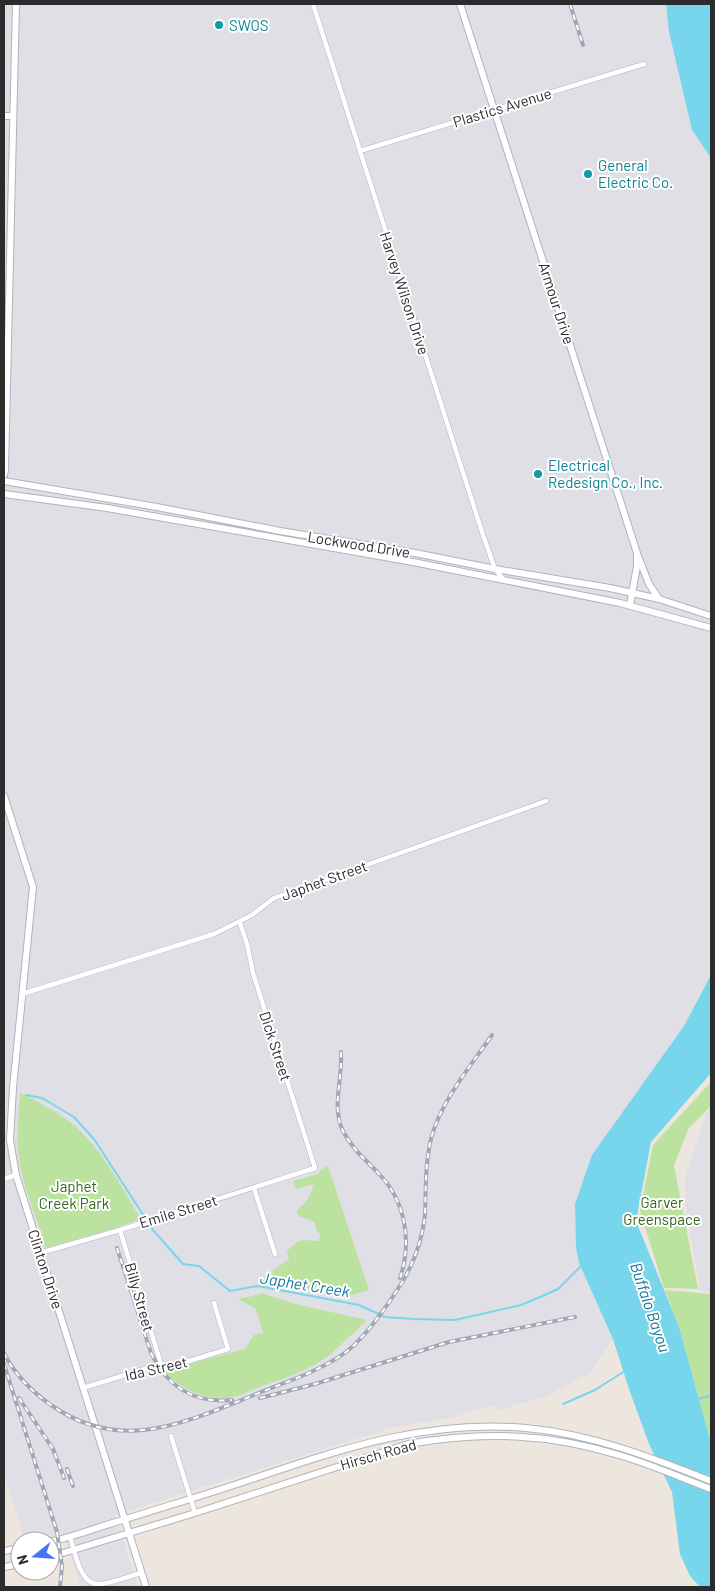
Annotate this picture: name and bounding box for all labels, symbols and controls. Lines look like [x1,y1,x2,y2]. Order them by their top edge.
place label: SWOS [229,16,269,34]
marker: SWOS [213,19,225,31]
street label: Plastics Avenue [451,83,553,131]
place label: General Electric Co. [598,156,673,191]
marker: General Electric Co. [582,168,594,180]
street label: Harvey Wilson Drive [377,229,433,357]
street label: Armour Drive [535,260,579,346]
place label: Electrical Redesign Co., Inc. [548,456,663,491]
marker: Electrical Redesign Co., Inc. [532,468,544,480]
street label: Lockwood Drive [306,527,412,561]
street label: Japhet Street [279,856,369,904]
street label: Dick Street [256,1009,296,1083]
park label: Japhet Creek Park [39,1177,110,1212]
street label: Emile Street [137,1191,219,1231]
park label: Garver Greenspace [623,1193,701,1228]
street label: Clinton Drive [25,1227,67,1311]
street label: Billy Street [122,1260,158,1334]
water label: Buffalo Bayou [627,1260,675,1354]
water label: Japhet Creek [259,1268,351,1300]
street label: Ida Street [123,1352,189,1384]
street label: Hirsch Road [338,1435,418,1473]
north arrow [10,1531,60,1581]
text: N [13,1553,32,1567]

